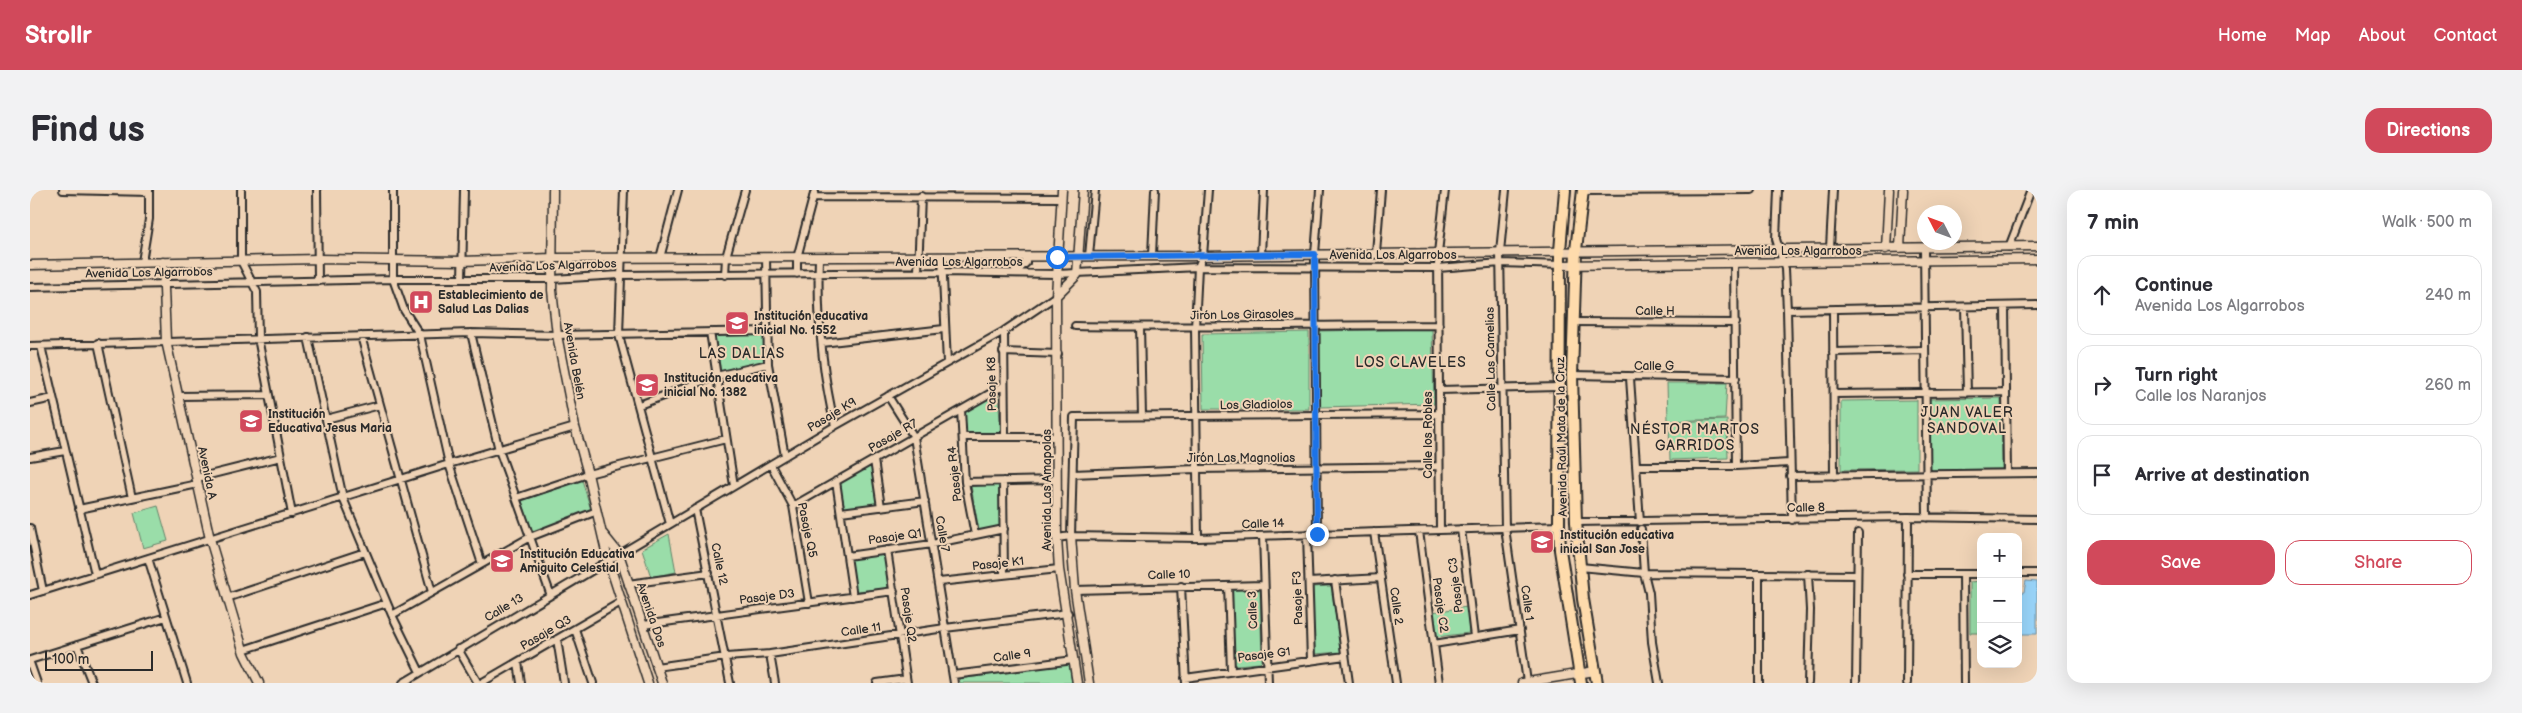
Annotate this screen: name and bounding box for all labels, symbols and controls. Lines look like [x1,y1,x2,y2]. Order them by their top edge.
text: Strollr [25,21,92,50]
text: Home [2218,25,2267,46]
text: Map [2295,25,2331,46]
text: About [2359,25,2406,46]
text: Contact [2434,25,2497,46]
button: Directions [2365,108,2492,153]
text: Find us [30,109,145,152]
north arrow [1917,205,1962,250]
text: 7 min [2087,210,2139,235]
text: Walk · 500 m [2382,213,2472,232]
street label: Avenida Los Algarrobos [1734,244,1862,259]
route start [1046,246,1069,269]
street label: Avenida Los Algarrobos [1329,248,1457,263]
street label: Avenida Los Algarrobos [895,255,1023,270]
street label: Avenida Los Algarrobos [489,256,617,276]
street label: Avenida Los Algarrobos [85,264,213,282]
text: Continue [2135,274,2213,297]
icon: ahead [2088,281,2116,309]
text: 240 m [2425,286,2471,305]
place label: Establecimiento de Salud Las Dalias [438,288,544,317]
hospital icon: Establecimiento de Salud Las Dalias [408,289,434,315]
text: Avenida Los Algarrobos [2135,297,2305,316]
street label: Calle H [1635,304,1675,319]
street label: Jirón Los Girasoles [1190,307,1294,323]
street label: Calle Las Camelias [1483,307,1499,411]
place label: Institución educativa inicial No. 1552 [754,309,868,338]
school or university icon: Institución educativa inicial No. 1552 [724,310,750,336]
street label: Avenida Belén [560,321,588,401]
district label: LAS DALIAS [699,345,785,362]
district label: LOS CLAVELES [1355,354,1467,371]
street label: Pasaje K8 [984,357,1000,411]
street label: Avenida Raúl Mata de la Cruz [1553,357,1571,517]
street label: Calle G [1634,359,1674,374]
text: Turn right [2135,364,2218,387]
place label: Institución educativa inicial No. 1382 [664,371,778,400]
icon: right [2088,371,2116,399]
school or university icon: Institución educativa inicial No. 1382 [634,372,660,398]
text: 260 m [2425,376,2471,395]
text: Calle los Naranjos [2135,387,2267,406]
street label: Calle los Robles [1421,391,1436,479]
street label: Pasaje K9 [805,395,859,435]
street label: Los Gladiolos [1219,397,1293,413]
district label: JUAN VALER SANDOVAL [1920,404,2014,437]
place label: Institución Educativa Jesus Maria [268,407,392,436]
school or university icon: Institución Educativa Jesus Maria [238,408,264,434]
street label: Pasaje R7 [866,416,920,456]
district label: NÉSTOR MARTOS GARRIDOS [1630,420,1760,454]
street label: Avenida Las Amapolas [1040,429,1055,551]
street label: Avenida A [194,445,220,501]
street label: Pasaje R4 [945,445,965,502]
street label: Jirón Las Magnolias [1187,451,1295,466]
icon: arrive [2088,461,2116,489]
text: Arrive at destination [2135,464,2310,487]
street label: Calle 8 [1787,500,1825,516]
street label: Pasaje Q5 [794,501,820,559]
street label: Calle 7 [931,515,953,553]
street label: Calle 14 [1241,516,1285,532]
route end [1306,523,1329,546]
street label: Pasaje Q1 [867,526,923,548]
place label: Institución educativa inicial San Jose [1560,528,1674,557]
school or university icon: Institución educativa inicial San Jose [1529,529,1555,555]
map controls [1977,533,2022,668]
button: + [1977,533,2022,578]
button: Save [2087,540,2275,585]
button: Share [2285,540,2472,585]
street label: Calle 12 [707,542,731,586]
place label: Institución Educativa Amiguito Celestial [519,547,635,576]
school or university icon: Institución Educativa Amiguito Celestial [489,548,515,574]
street label: Pasaje K1 [971,554,1025,574]
street label: Pasaje C3 [1445,556,1467,614]
street label: Calle 10 [1147,567,1191,583]
street label: Pasaje F3 [1290,571,1306,625]
street label: Pasaje C2 [1429,577,1451,633]
button: − [1977,578,2022,623]
street label: Avenida Dos [633,581,669,649]
street label: Calle 1 [1517,584,1537,622]
street label: Pasaje D3 [738,586,796,608]
street label: Pasaje Q2 [897,586,919,644]
street label: Calle 2 [1386,586,1406,626]
street label: Calle 13 [482,591,526,625]
street label: Calle 3 [1245,591,1261,629]
street label: Pasaje Q3 [518,612,574,654]
street label: Calle 11 [840,620,882,640]
button: layers [1977,623,2022,668]
street label: Pasaje G1 [1237,644,1291,666]
street label: Calle 9 [992,646,1032,666]
scale bar [45,648,152,671]
text: 100 m [52,651,89,668]

